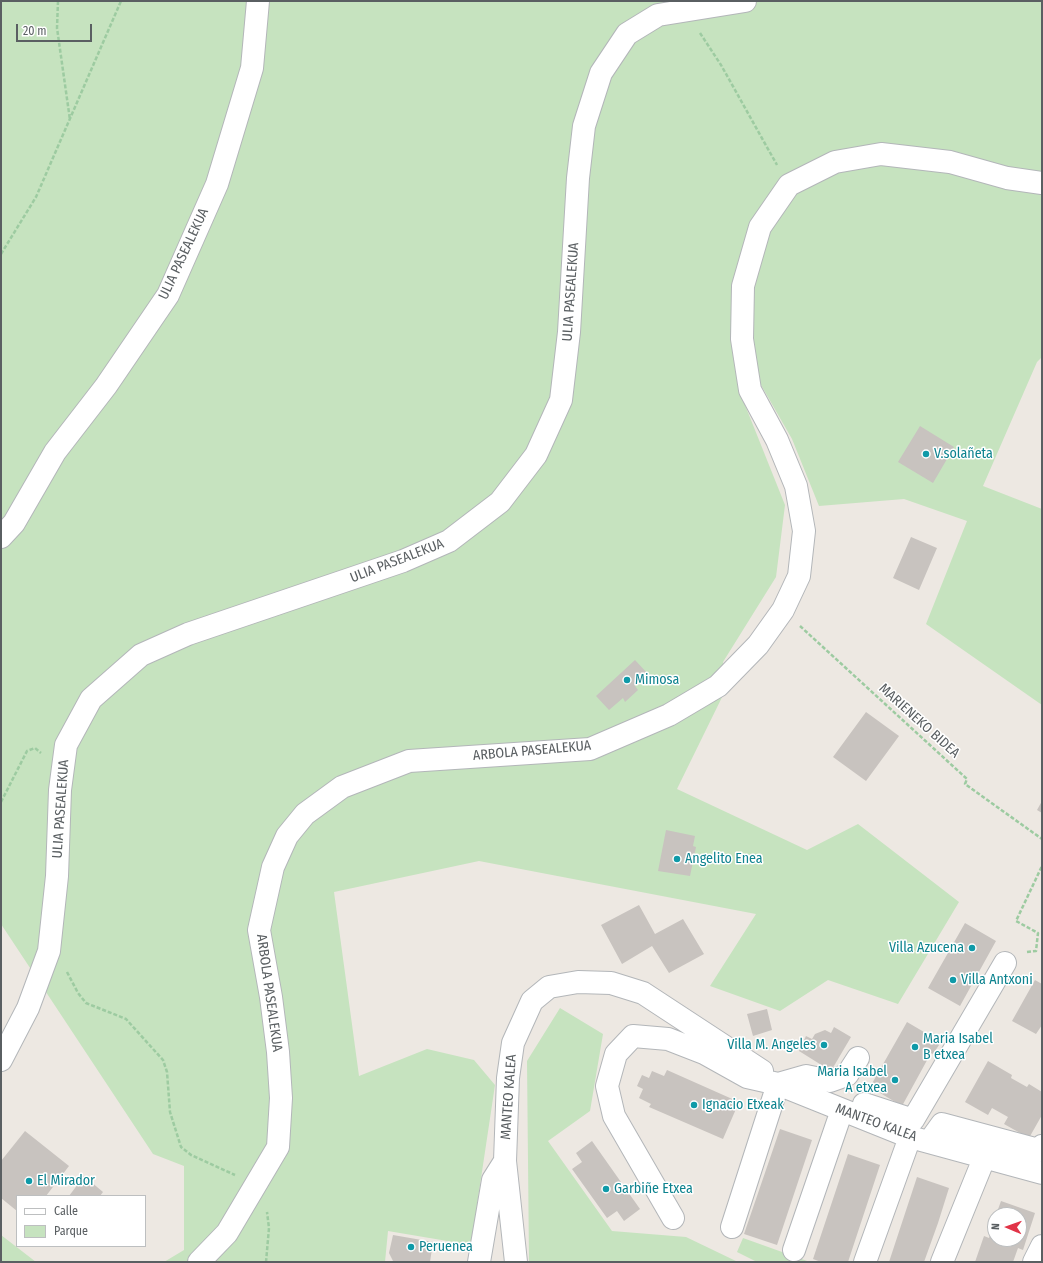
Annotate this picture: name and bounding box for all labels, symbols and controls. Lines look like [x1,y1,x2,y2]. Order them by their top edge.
scale bar [18,16,94,42]
text: 20 m [23,24,47,38]
street label: ULIA PASEALEKUA [155,206,213,302]
street label: ULIA PASEALEKUA [559,242,583,342]
place label: V.solañeta [934,446,993,462]
marker: V.solañeta [921,449,931,459]
street label: ULIA PASEALEKUA [348,535,446,587]
place label: Mimosa [635,672,679,688]
marker: Mimosa [622,675,632,685]
street label: MARIENEKO BIDEA [875,680,963,762]
street label: ARBOLA PASEALEKUA [472,737,592,765]
street label: ULIA PASEALEKUA [49,759,73,859]
place label: Angelito Enea [685,851,763,867]
marker: Angelito Enea [672,854,682,864]
street label: ARBOLA PASEALEKUA [252,933,286,1053]
place label: Villa Azucena [889,940,964,956]
marker: Villa Azucena [967,943,977,953]
place label: Villa Antxoni [961,972,1033,988]
marker: Villa Antxoni [948,975,958,985]
place label: Maria Isabel B etxea [923,1031,993,1064]
place label: Villa M. Angeles [727,1037,816,1053]
marker: Villa M. Angeles [819,1040,829,1050]
marker: Maria Isabel B etxea [910,1042,920,1052]
street label: MANTEO KALEA [498,1054,520,1140]
place label: Maria Isabel A etxea [817,1064,887,1096]
marker: Maria Isabel A etxea [890,1075,900,1085]
place label: Ignacio Etxeak [702,1097,784,1113]
marker: Ignacio Etxeak [689,1100,699,1110]
street label: MANTEO KALEA [833,1100,919,1146]
place label: El Mirador [37,1173,95,1189]
marker: El Mirador [24,1176,34,1186]
place label: Garbiñe Etxea [614,1181,693,1197]
marker: Garbiñe Etxea [601,1184,611,1194]
legend [16,1195,146,1247]
text: Calle [54,1204,78,1218]
north arrow [987,1207,1027,1247]
text: N [989,1223,1002,1230]
text: Parque [54,1224,88,1238]
place label: Peruenea [419,1239,473,1255]
marker: Peruenea [406,1242,416,1252]

